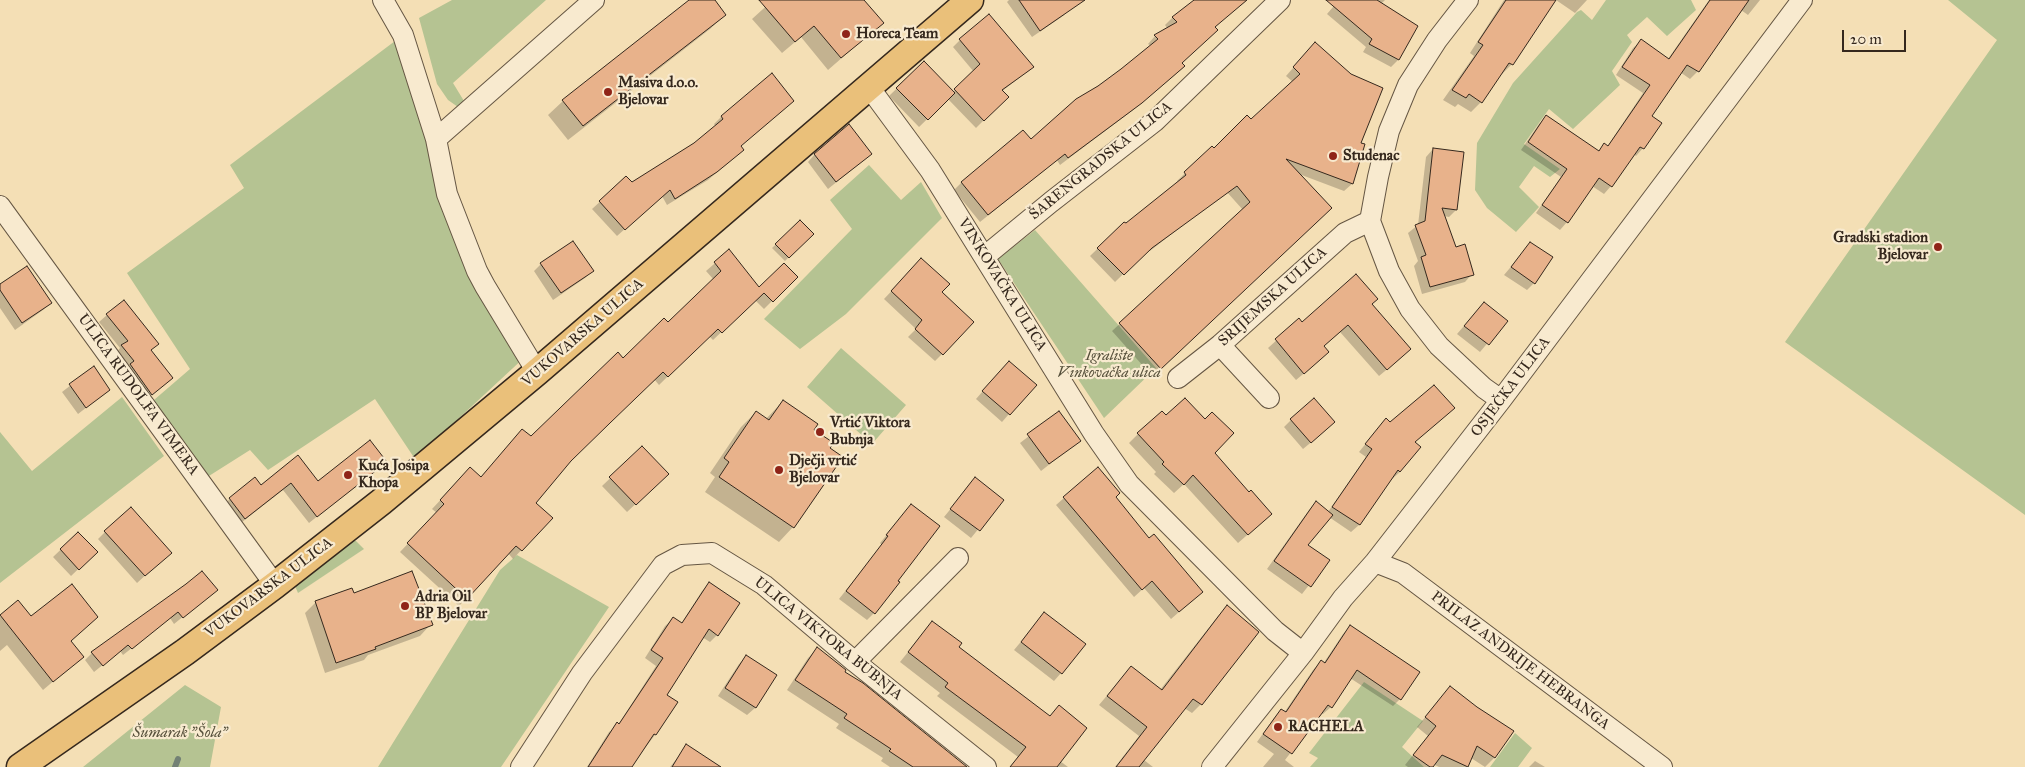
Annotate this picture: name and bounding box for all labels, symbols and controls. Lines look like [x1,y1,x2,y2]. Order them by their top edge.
scale bar [1845,20,1909,52]
place label: Horeca Team [856,25,938,43]
marker: Horeca Team [840,28,852,40]
text: 20 m [1850,30,1882,48]
place label: Masiva d.o.o. Bjelovar [618,74,698,109]
marker: Masiva d.o.o. Bjelovar [602,86,614,98]
street label: ŠARENGRADSKA ULICA [1026,98,1176,224]
place label: Studenac [1343,147,1399,165]
marker: Studenac [1327,150,1339,162]
street label: VINKOVAČKA ULICA [954,215,1050,355]
place label: Gradski stadion Bjelovar [1833,229,1928,264]
marker: Gradski stadion Bjelovar [1932,241,1944,253]
street label: SRIJEMSKA ULICA [1215,243,1331,351]
street label: VUKOVARSKA ULICA [518,275,648,391]
street label: ULICA RUDOLFA VIMERA [73,311,203,479]
street label: OSJEČKA ULICA [1468,333,1554,441]
park label: Igralište Vinkovačka ulica [1057,347,1161,382]
place label: Vrtić Viktora Bubnja [830,414,910,449]
marker: Vrtić Viktora Bubnja [814,426,826,438]
place label: Dječji vrtić Bjelovar [789,452,857,487]
place label: Kuća Josipa Khopa [358,457,429,492]
marker: Dječji vrtić Bjelovar [773,464,785,476]
marker: Kuća Josipa Khopa [342,469,354,481]
street label: VUKOVARSKA ULICA [201,534,337,642]
street label: ULICA VIKTORA BUBNJA [750,574,906,704]
place label: Adria Oil BP Bjelovar [415,588,487,623]
street label: PRILAZ ANDRIJE HEBRANGA [1427,588,1613,734]
marker: Adria Oil BP Bjelovar [399,600,411,612]
place label: RACHELA [1288,718,1364,736]
marker: RACHELA [1272,721,1284,733]
park label: Šumarak "Šola" [132,724,228,742]

